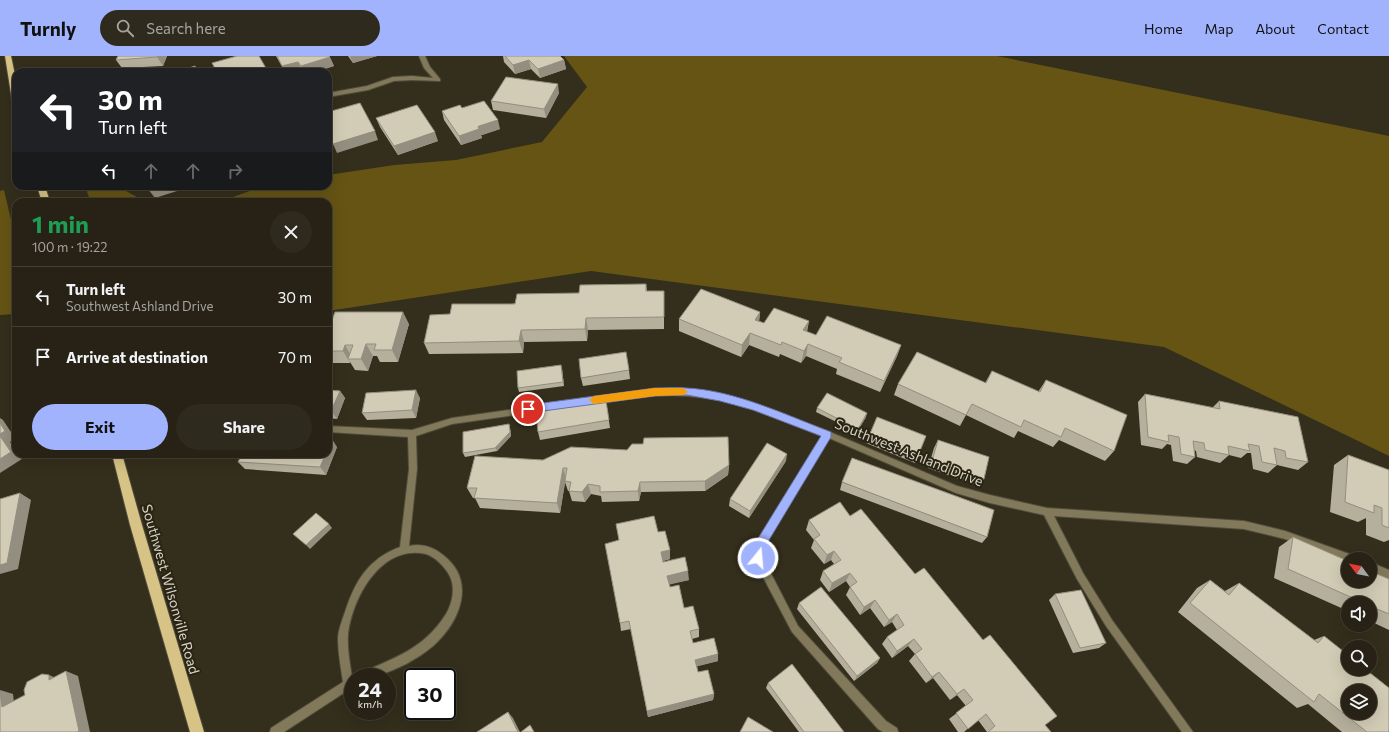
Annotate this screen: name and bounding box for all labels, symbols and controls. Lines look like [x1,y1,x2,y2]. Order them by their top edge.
search box [100,10,380,46]
text: Turnly [20,17,76,40]
icon: search [114,17,136,39]
text: Search here [146,19,226,37]
text: Home [1144,20,1183,37]
text: Map [1205,20,1233,37]
text: About [1255,20,1295,37]
text: Contact [1317,20,1369,37]
text: 30 m [98,82,163,116]
icon: left [32,84,84,136]
text: Turn left [98,116,167,138]
icon: left [98,160,120,182]
icon: ahead [140,160,162,182]
icon: ahead [182,160,204,182]
icon: right [224,160,246,182]
text: 1 min [32,209,89,238]
button: close [270,211,312,253]
text: 100 m · 19:22 [32,239,107,255]
text: Turn left [66,280,125,298]
icon: left [32,286,54,308]
text: 30 m [278,288,312,306]
text: Southwest Ashland Drive [66,298,213,314]
icon: arrive [32,346,54,368]
text: Arrive at destination [66,348,208,366]
text: 70 m [278,348,312,366]
pin [511,392,545,426]
icon: arrive [517,398,539,420]
button: Exit [32,404,168,450]
button: Share [176,404,312,450]
street label: Southwest Ashland Drive [832,414,986,490]
street label: Southwest Wilsonville Road [139,502,203,676]
position arrow [737,537,779,579]
north arrow [1341,552,1377,588]
map controls [1341,552,1377,720]
button: sound [1341,596,1377,632]
button: search [1341,640,1377,676]
speed limit sign: 30 [404,668,456,720]
text: 24 [358,677,382,701]
button: layers [1341,684,1377,720]
text: km/h [358,698,382,710]

